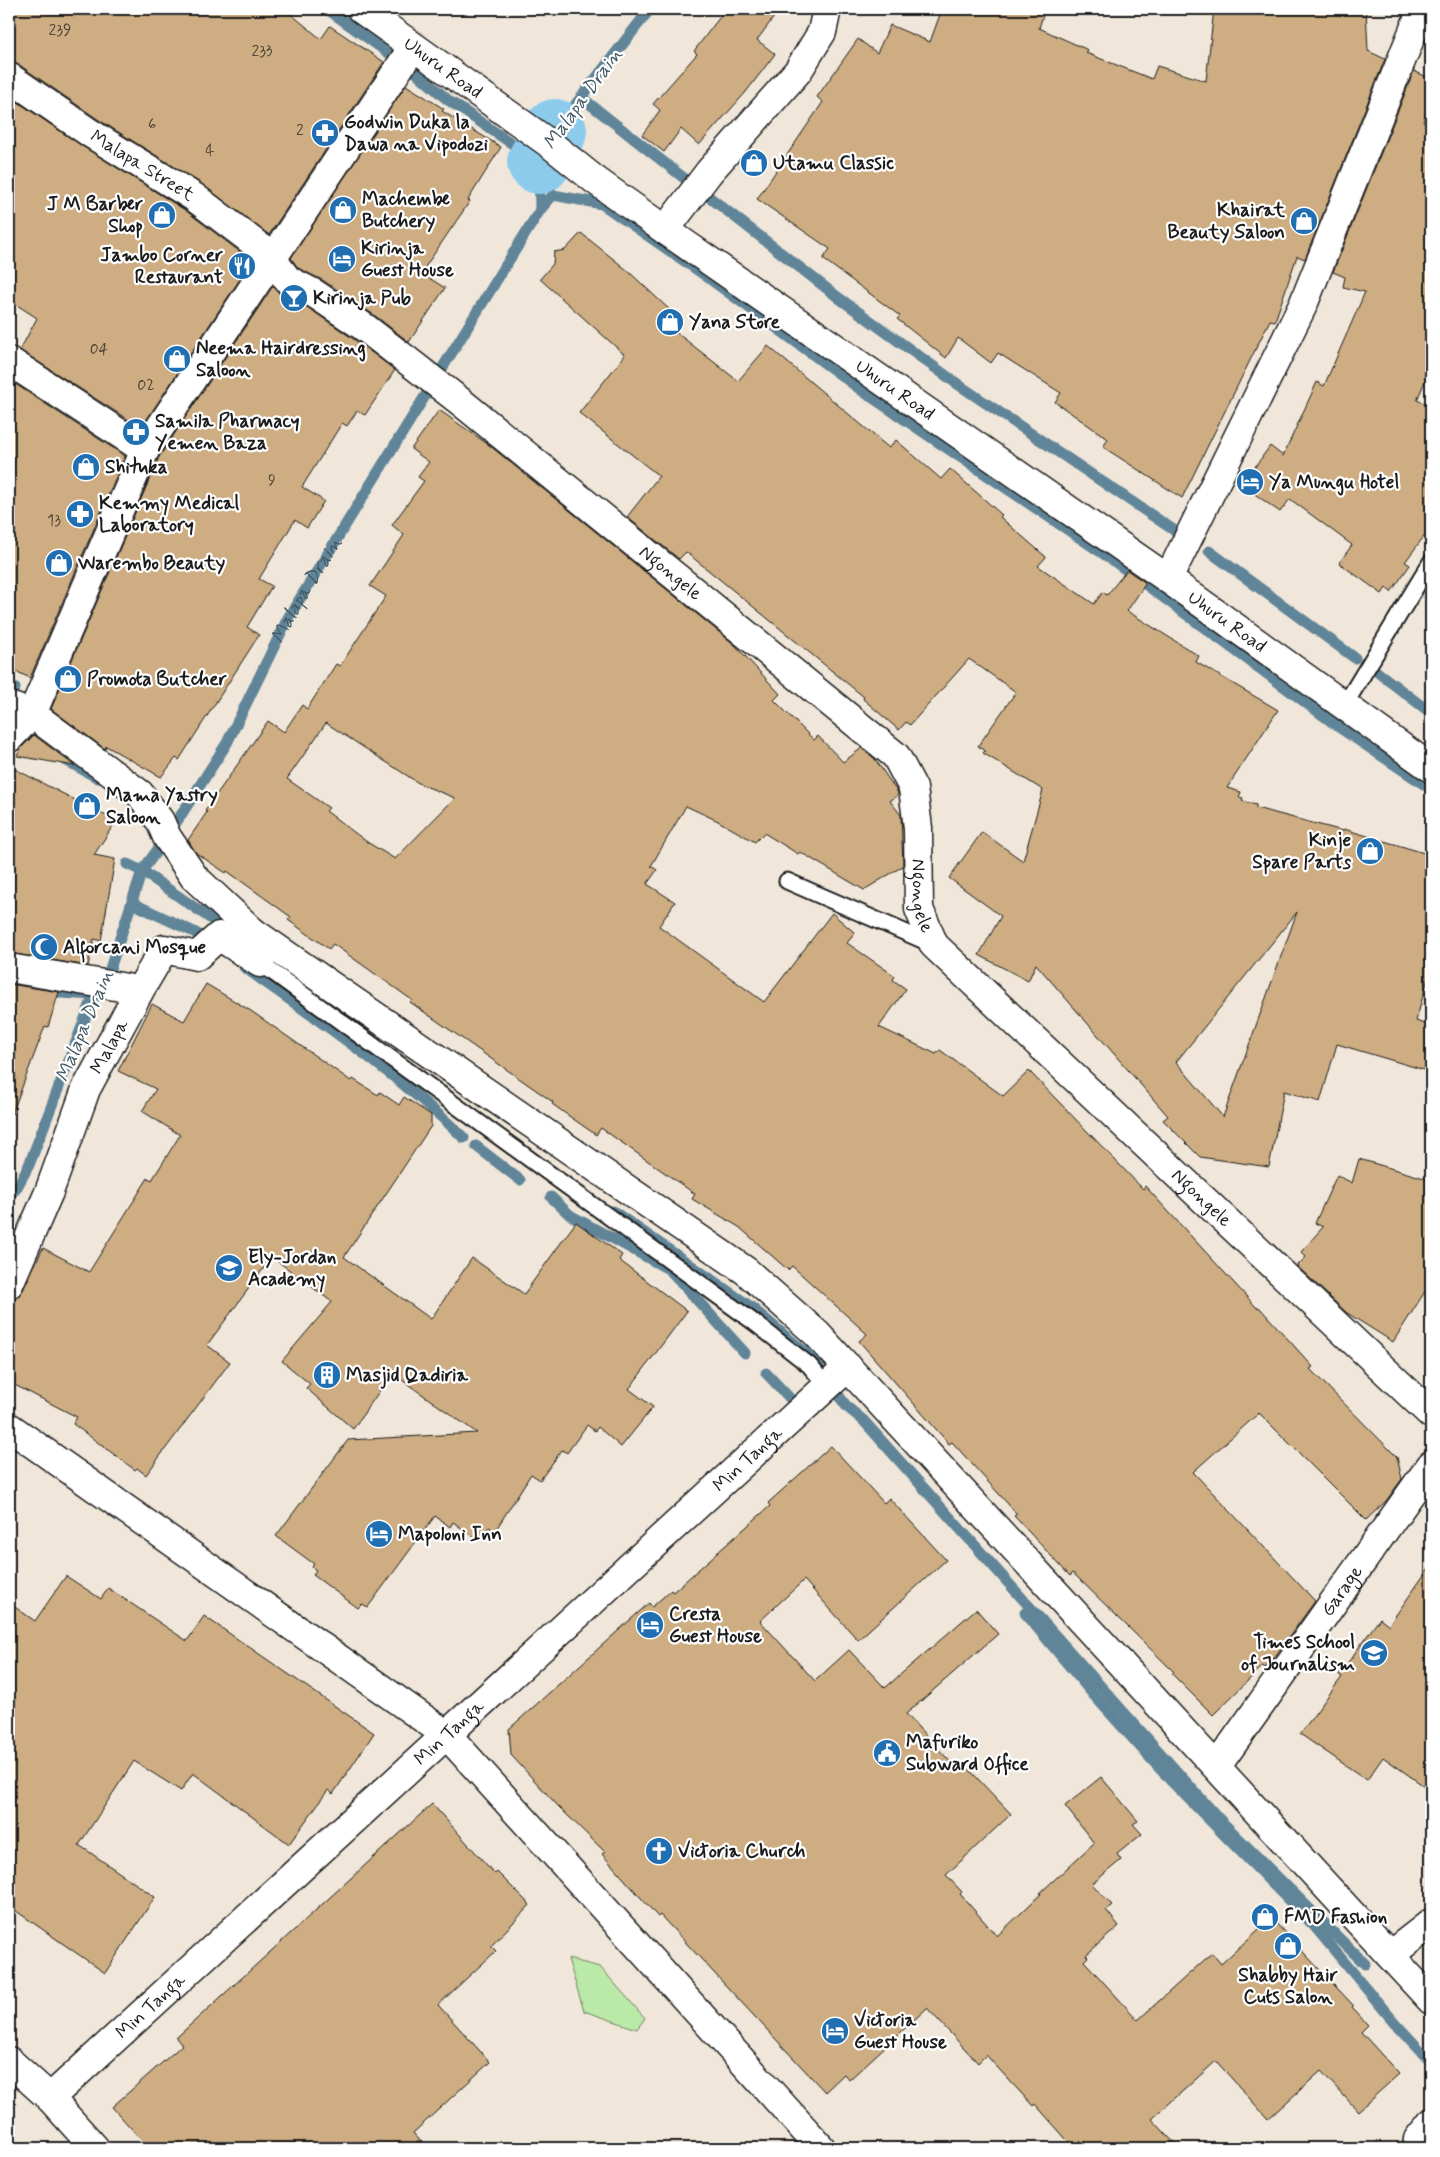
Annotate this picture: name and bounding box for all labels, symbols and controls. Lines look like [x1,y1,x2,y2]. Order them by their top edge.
house number: 239 [48,20,72,41]
street label: Uhuru Road [399,31,488,104]
house number: 233 [251,41,273,62]
water label: Malapa Drain [537,42,629,155]
place label: Godwin Duka la Dawa na Vipodozi [344,110,488,157]
house number: 6 [148,114,156,135]
pharmacy icon: Godwin Duka la Dawa na Vipodozi [310,118,340,148]
house number: 2 [296,120,304,141]
street label: Malapa Street [86,124,199,207]
house number: 4 [205,140,215,161]
shop icon: Utamu Classic [739,148,769,178]
place label: Utamu Classic [773,151,894,176]
place label: Machembe Butchery [362,187,451,234]
place label: J M Barber Shop [47,192,143,239]
shop icon: Machembe Butchery [328,195,358,225]
place label: Khairat Beauty Saloon [1168,198,1286,245]
shop icon: J M Barber Shop [147,200,177,230]
shop icon: Khairat Beauty Saloon [1289,206,1319,236]
place label: Kirinja Guest House [361,236,454,283]
place label: Jambo Corner Restaurant [101,243,223,290]
hotel icon: Kirinja Guest House [327,244,357,274]
restaurant icon: Jambo Corner Restaurant [227,251,257,281]
bar icon: Kirinja Pub [279,283,309,313]
place label: Kirinja Pub [313,286,411,311]
shop icon: Yana Store [655,307,685,337]
place label: Yana Store [689,310,780,335]
place label: Neema Hairdressing Saloon [196,336,366,383]
house number: 04 [90,339,109,360]
shop icon: Neema Hairdressing Saloon [162,344,192,374]
street label: Uhuru Road [850,353,940,426]
house number: 02 [137,375,155,396]
place label: Samila Pharmacy Yemen Baza [155,409,300,456]
pharmacy icon: Samila Pharmacy Yemen Baza [121,417,151,447]
shop icon: Shituka [71,452,101,482]
place label: Shituka [105,455,168,480]
hotel icon: Ya Mungu Hotel [1235,467,1265,497]
house number: 9 [268,470,276,491]
place label: Ya Mungu Hotel [1269,470,1399,496]
place label: Kemmy Medical Laboratory [99,491,239,538]
pharmacy icon: Kemmy Medical Laboratory [65,499,95,529]
house number: 13 [47,510,61,531]
water label: Malapa Drain [264,531,349,648]
street label: Ngongele [634,539,708,606]
shop icon: Warembo Beauty [44,548,74,578]
place label: Warembo Beauty [77,551,226,576]
street label: Uhuru Road [1183,585,1272,658]
shop icon: Promota Butcher [53,664,83,694]
place label: Promota Butcher [87,667,227,692]
place label: Mama Yastry Saloon [106,783,218,830]
shop icon: Mama Yastry Saloon [72,791,102,821]
place label: Kinje Spare Parts [1252,828,1352,875]
shop icon: Kinje Spare Parts [1355,836,1385,866]
street label: Ngongele [903,859,940,936]
mosque icon: Alforcani Mosque [29,932,59,962]
place label: Alforcani Mosque [63,935,206,963]
water label: Malapa Drain [51,966,119,1086]
street label: Malapa [85,1016,133,1078]
street label: Ngongele [1166,1163,1238,1232]
place label: Ely-Jordan Academy [248,1245,337,1293]
school or university icon: Ely-Jordan Academy [214,1253,244,1283]
building icon: Masjid Qadiria [312,1360,342,1390]
place label: Masjid Qadiria [346,1363,469,1389]
street label: Min Tanga [707,1420,788,1497]
hotel icon: Mapoloni Inn [364,1519,394,1549]
place label: Mapoloni Inn [398,1522,502,1547]
street label: Garage [1315,1560,1368,1621]
place label: Cresta Guest House [669,1602,762,1649]
hotel icon: Cresta Guest House [635,1610,665,1640]
place label: Times School of Journalism [1241,1630,1355,1677]
school or university icon: Times School of Journalism [1359,1638,1389,1668]
street label: Min Tanga [409,1694,490,1771]
place label: Mafuriko Subward Office [906,1730,1029,1777]
public building icon: Mafuriko Subward Office [872,1738,902,1768]
church icon: Victoria Church [644,1836,674,1866]
place label: Victoria Church [678,1839,806,1864]
shop icon: FMD Fashion [1250,1902,1280,1932]
place label: FMD Fashion [1284,1905,1388,1930]
shop icon: Shabby Hair Cuts Salon [1273,1931,1303,1961]
place label: Shabby Hair Cuts Salon [1238,1963,1338,2010]
street label: Min Tanga [110,1967,191,2045]
place label: Victoria Guest House [854,2008,947,2055]
hotel icon: Victoria Guest House [820,2016,850,2046]

